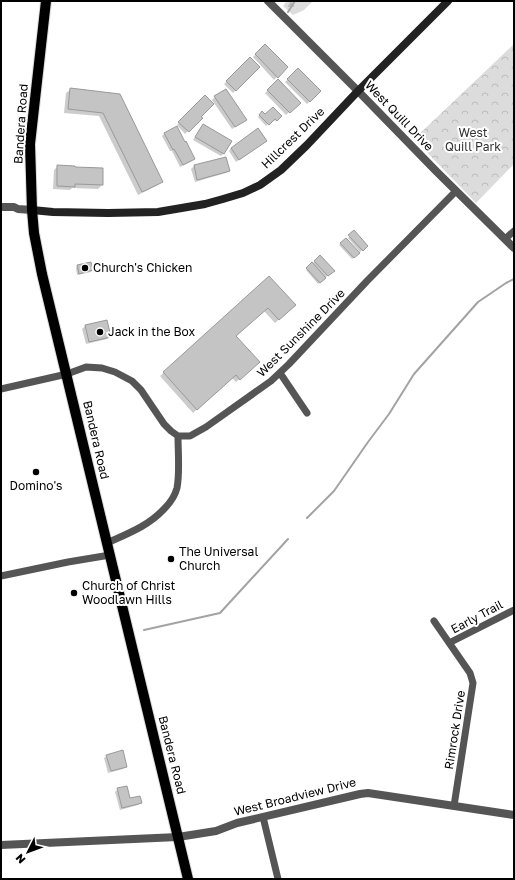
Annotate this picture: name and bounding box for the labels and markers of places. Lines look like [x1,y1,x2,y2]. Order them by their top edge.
place label: Church's Chicken [93,260,192,275]
marker: Church's Chicken [80,263,90,273]
place label: Jack in the Box [108,324,195,339]
marker: Jack in the Box [95,327,105,337]
marker: Domino's [31,467,41,477]
place label: Domino's [10,478,62,493]
place label: The Universal Church [179,544,258,573]
marker: The Universal Church [166,554,176,564]
place label: Church of Christ Woodlawn Hills [82,578,176,607]
marker: Church of Christ Woodlawn Hills [69,588,79,598]

